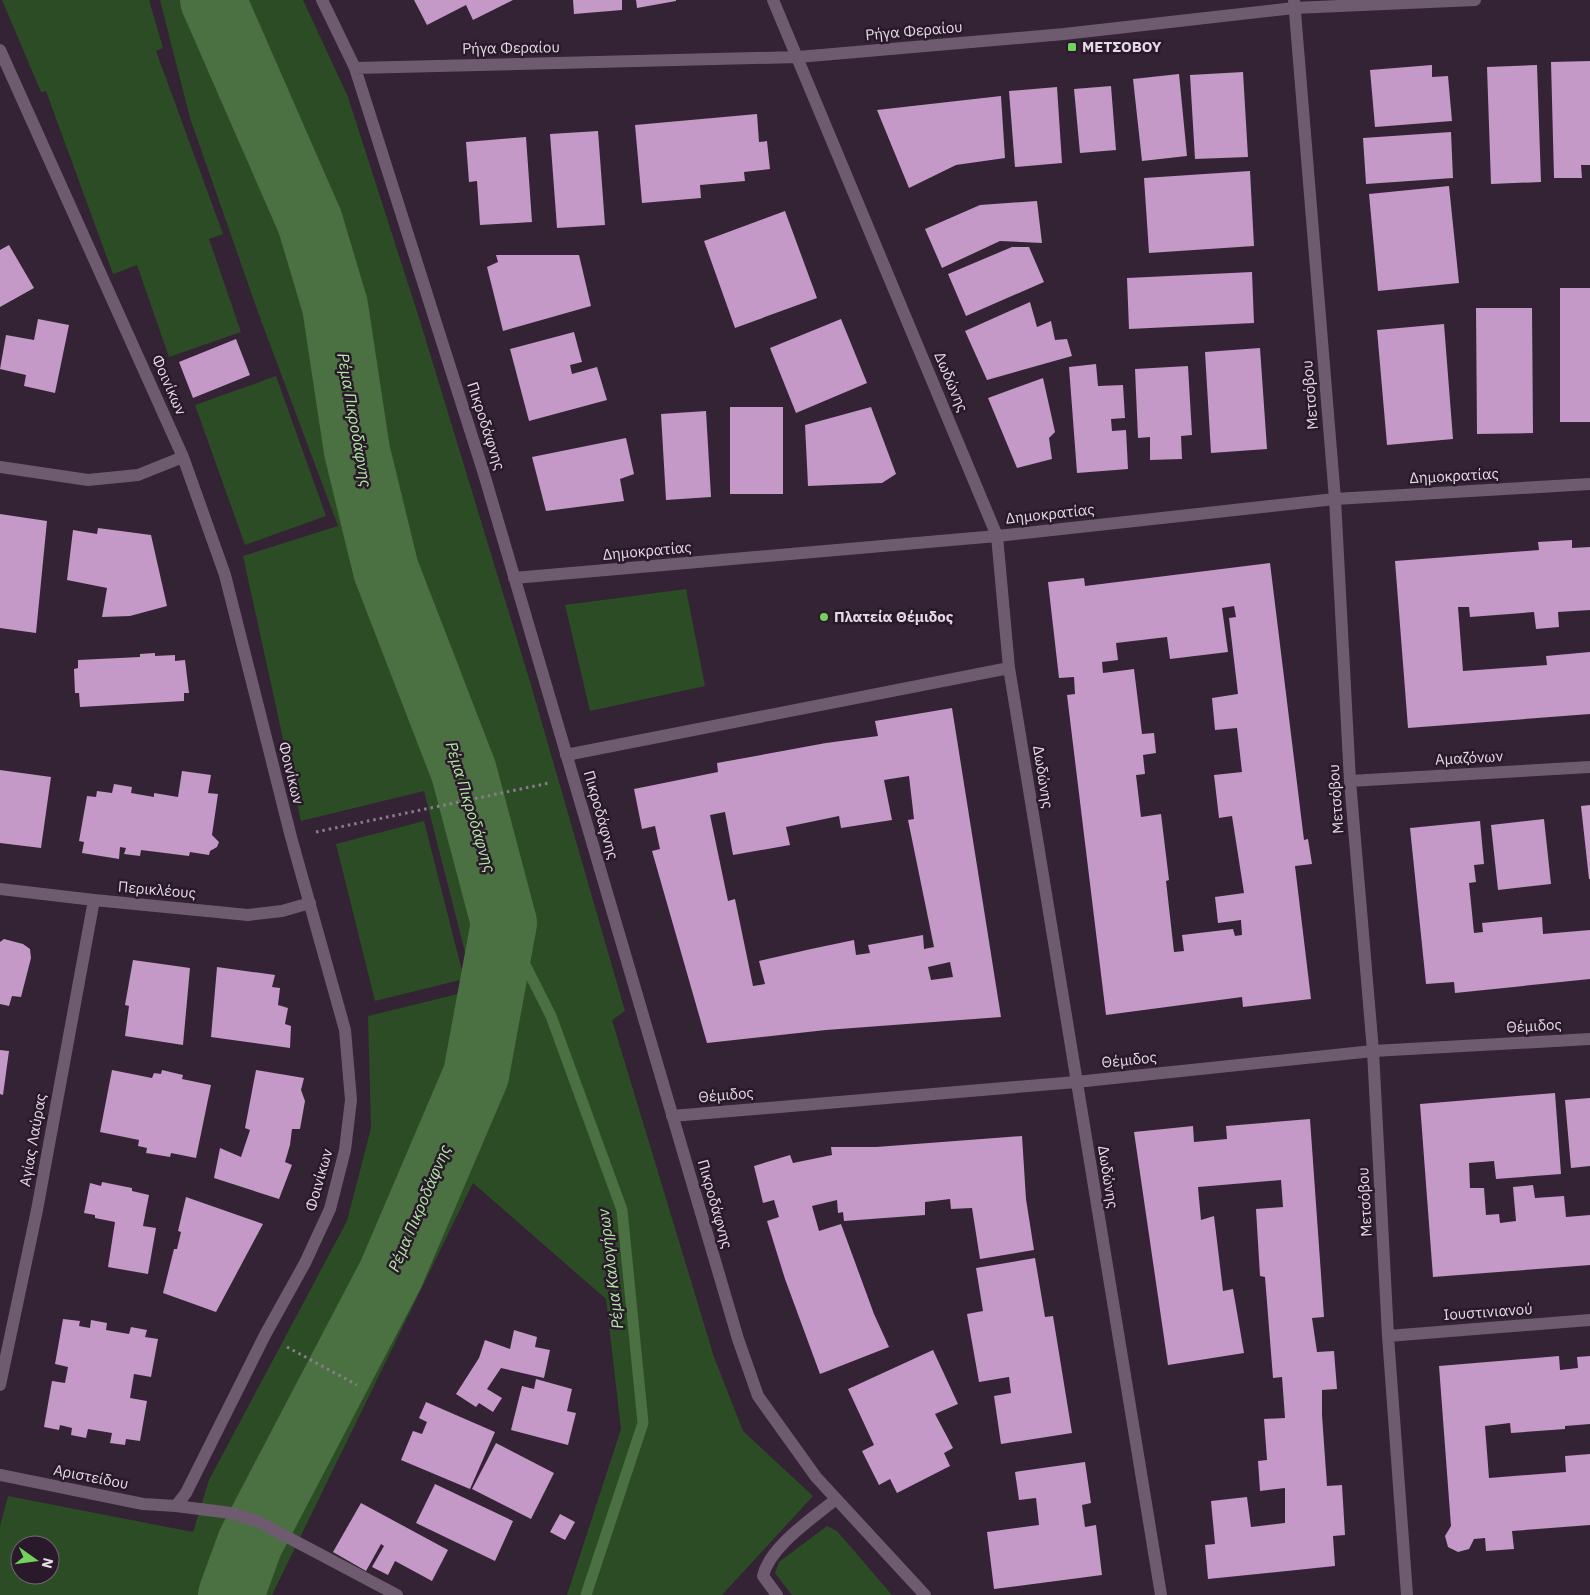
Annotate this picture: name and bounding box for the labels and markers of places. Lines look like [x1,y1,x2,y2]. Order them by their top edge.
place label: ΜΕΤΣΟΒΟΥ [1082,37,1162,56]
marker: ΜΕΤΣΟΒΟΥ [1066,41,1078,53]
place label: Πλατεία Θέμιδος [834,607,954,626]
marker: Πλατεία Θέμιδος [818,611,830,623]

